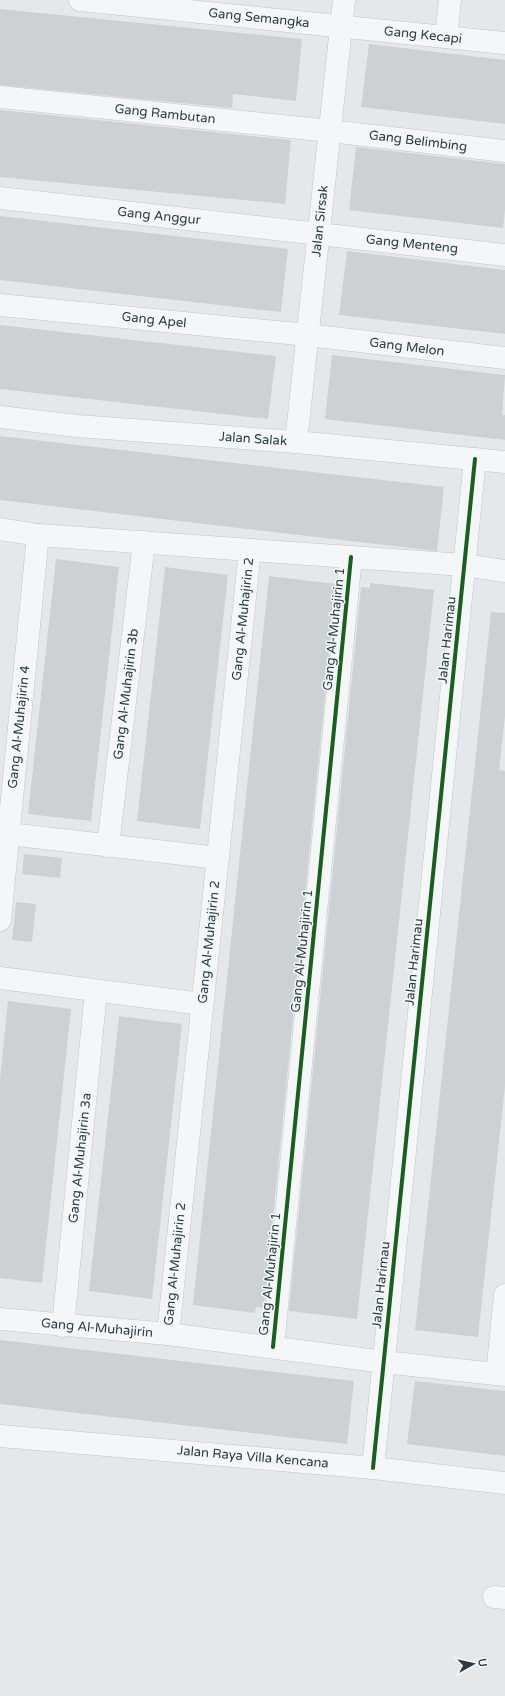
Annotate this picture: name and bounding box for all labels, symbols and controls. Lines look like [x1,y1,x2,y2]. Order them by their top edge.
street label: Gang Semangka [208,5,310,31]
street label: Gang Kecapi [383,23,463,47]
street label: Gang Rambutan [114,101,216,127]
street label: Gang Belimbing [368,127,468,155]
street label: Jalan Sirsak [308,184,332,258]
street label: Gang Anggur [117,204,201,228]
street label: Gang Menteng [365,231,459,257]
street label: Gang Apel [121,309,187,331]
street label: Gang Melon [369,334,445,360]
street label: Jalan Salak [218,429,288,449]
street label: Gang Al-Muhajirin 2 [229,557,257,681]
street label: Gang Al-Muhajirin 1 [320,567,348,691]
street label: Jalan Harimau [434,596,460,684]
street label: Gang Al-Muhajirin 3b [110,628,142,760]
street label: Gang Al-Muhajirin 4 [5,665,33,789]
street label: Gang Al-Muhajirin 2 [195,880,223,1004]
street label: Gang Al-Muhajirin 1 [288,889,316,1013]
street label: Jalan Harimau [401,918,427,1006]
street label: Gang Al-Muhajirin 3a [65,1092,95,1224]
street label: Gang Al-Muhajirin 2 [161,1202,189,1326]
street label: Gang Al-Muhajirin 1 [256,1212,284,1336]
street label: Jalan Harimau [368,1241,394,1329]
street label: Gang Al-Muhajirin [40,1315,154,1341]
street label: Jalan Raya Villa Kencana [177,1442,329,1472]
north arrow [453,1644,493,1684]
text: U [475,1658,489,1668]

